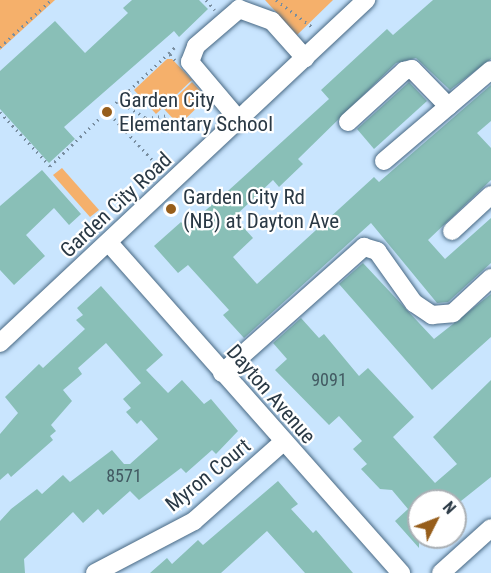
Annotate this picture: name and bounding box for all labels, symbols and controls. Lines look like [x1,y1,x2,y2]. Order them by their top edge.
place label: Garden City Elementary School [119,87,273,137]
marker: Garden City Elementary School [100,105,114,119]
street label: Garden City Road [55,147,177,263]
place label: Garden City Rd (NB) at Dayton Ave [183,184,339,234]
marker: Garden City Rd (NB) at Dayton Ave [164,202,178,216]
street label: Dayton Avenue [221,339,321,449]
house number: 9091 [311,369,347,391]
street label: Myron Court [160,433,256,517]
house number: 8571 [106,465,142,487]
north arrow [407,489,467,549]
text: N [439,498,460,518]

